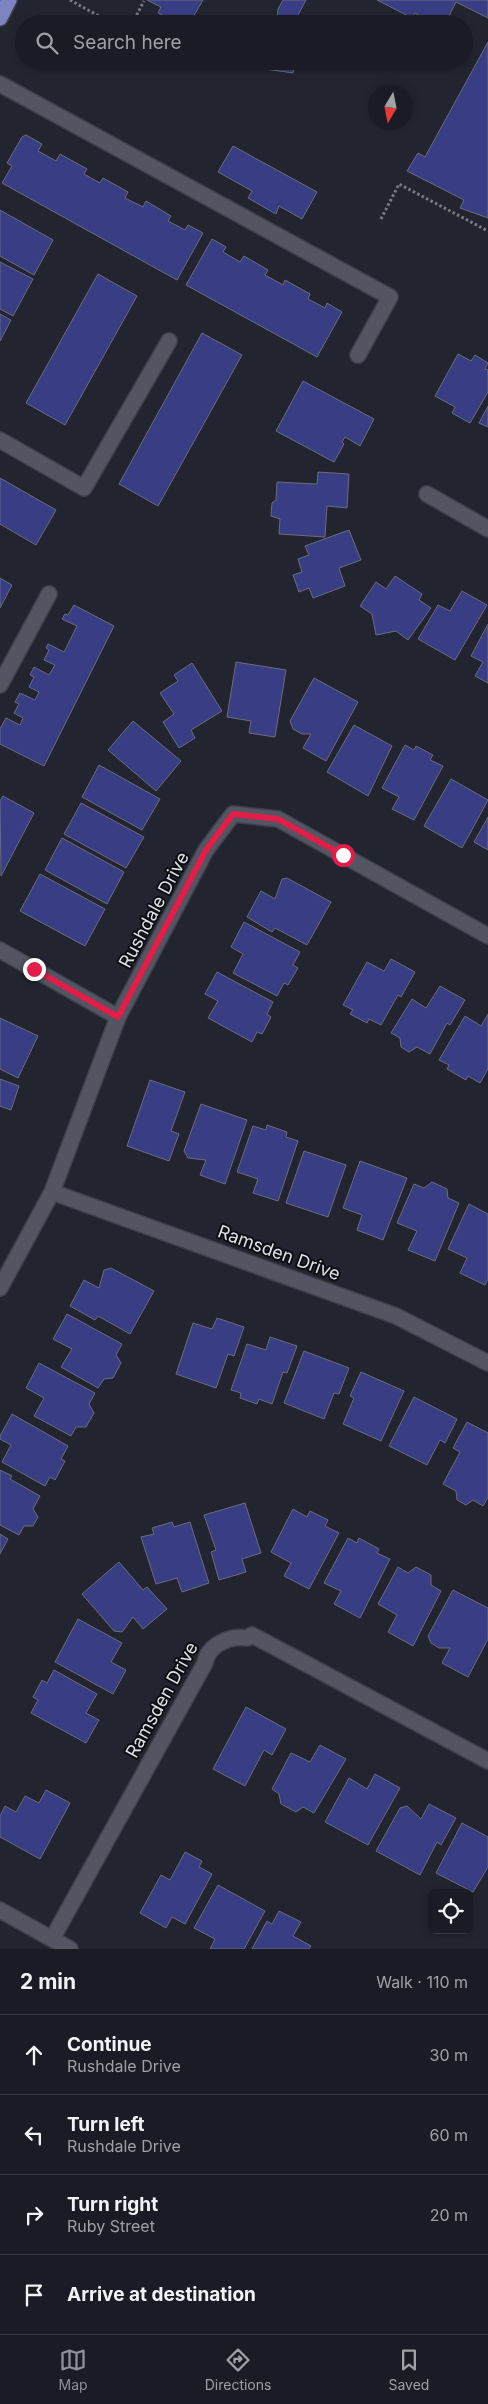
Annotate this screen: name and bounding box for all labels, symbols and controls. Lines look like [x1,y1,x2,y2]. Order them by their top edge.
search box [15,15,473,70]
icon: search [33,29,61,57]
text: Search here [73,31,182,54]
north arrow [368,85,413,130]
route start [332,844,355,867]
street label: Rushdale Drive [114,848,193,971]
route end [23,958,46,981]
street label: Ramsden Drive [215,1221,343,1284]
street label: Ramsden Drive [121,1638,202,1761]
map controls [428,1889,473,1934]
button: locate [428,1889,473,1934]
text: 2 min [20,1969,76,1994]
text: Walk · 110 m [376,1972,468,1992]
text: Continue [67,2033,152,2056]
icon: ahead [20,2041,48,2069]
text: 30 m [430,2045,468,2065]
text: Rushdale Drive [67,2056,181,2076]
text: Turn left [67,2113,145,2136]
icon: left [20,2121,48,2149]
text: 60 m [429,2125,468,2145]
text: Rushdale Drive [67,2136,181,2156]
text: Turn right [67,2193,158,2216]
icon: right [20,2201,48,2229]
text: 20 m [430,2205,468,2225]
text: Ruby Street [67,2216,155,2236]
icon: arrive [20,2281,48,2309]
text: Arrive at destination [67,2283,256,2306]
tab: Map [59,2346,88,2393]
tab: Directions [205,2346,271,2393]
tab: Saved [388,2346,429,2393]

